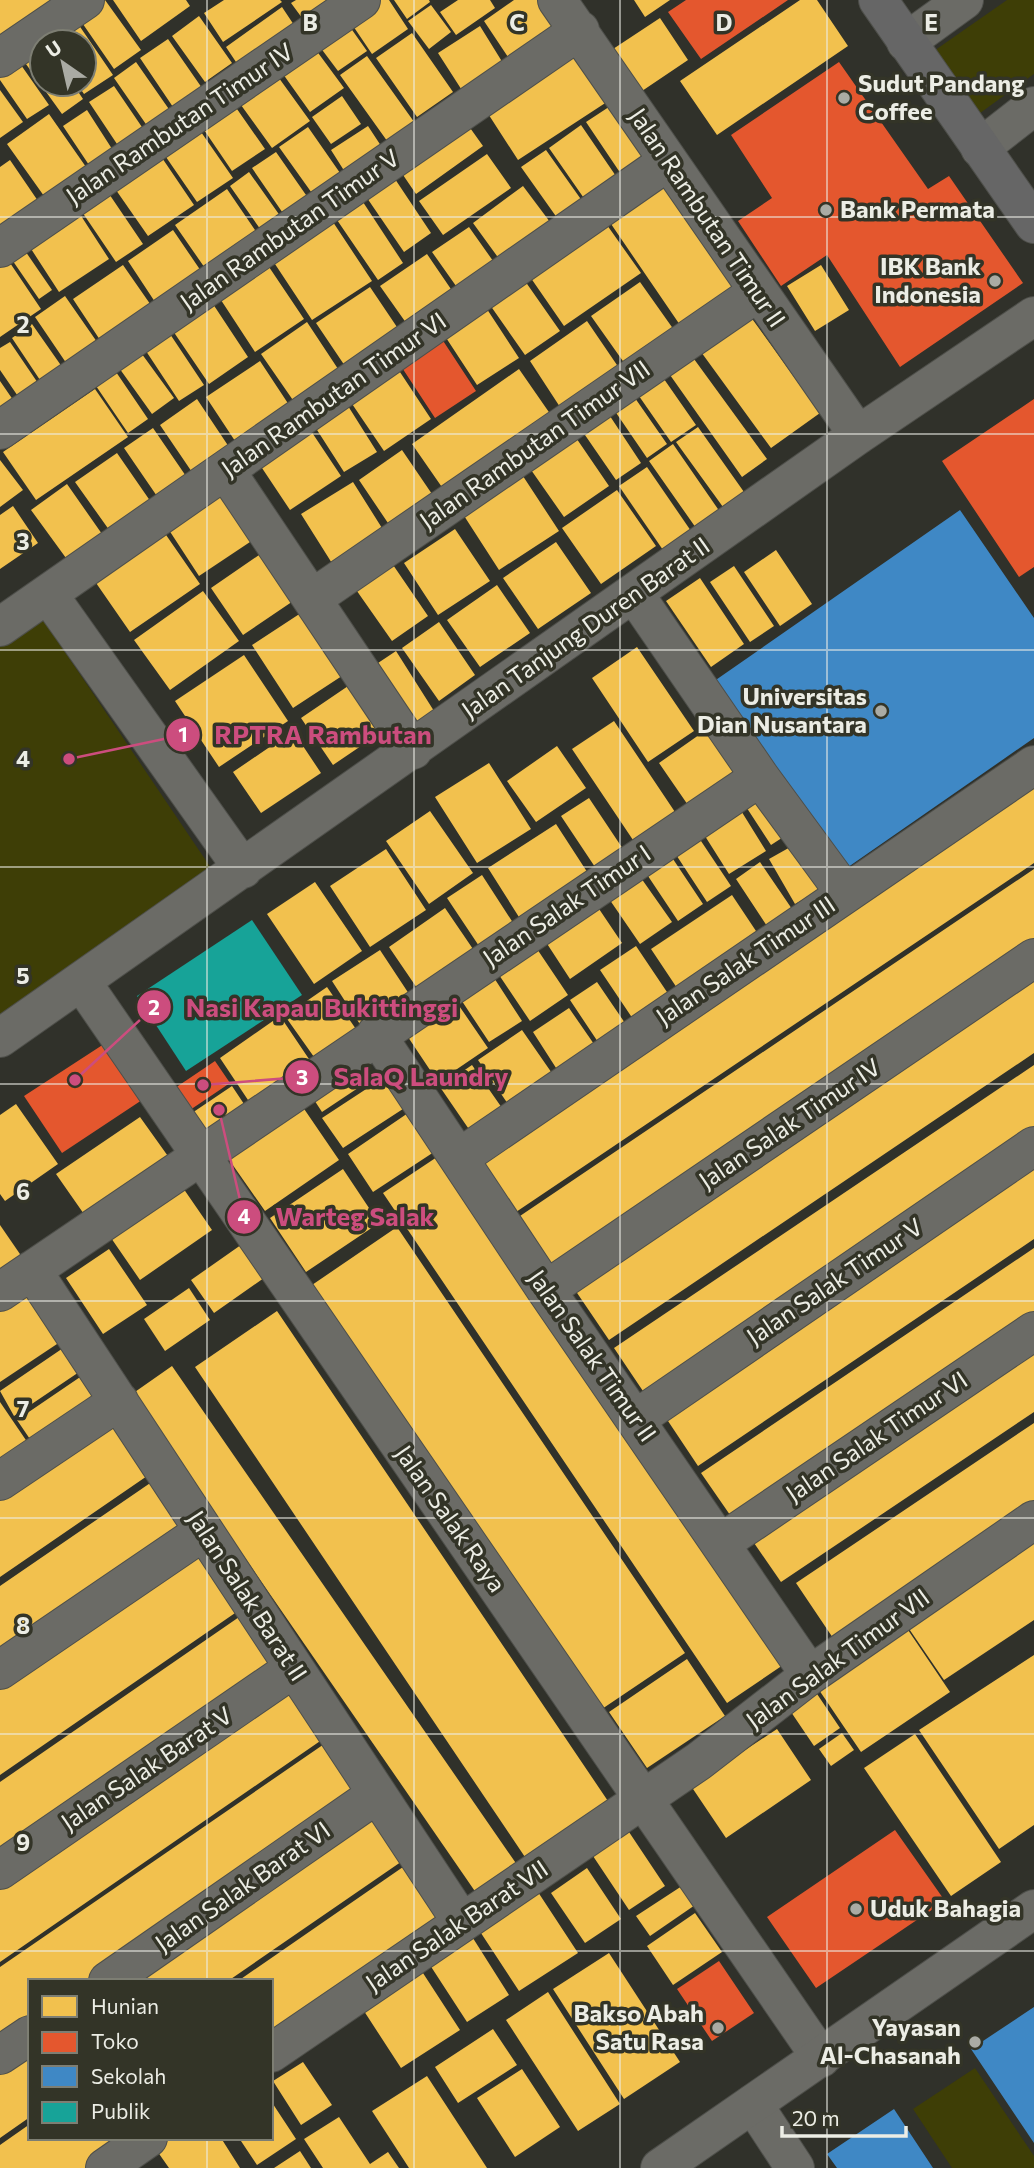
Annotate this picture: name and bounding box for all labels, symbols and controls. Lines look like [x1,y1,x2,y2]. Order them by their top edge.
text: B [302,8,318,36]
text: C [509,8,525,36]
text: D [716,8,733,36]
text: E [924,8,938,36]
north arrow [28,28,98,98]
text: U [41,35,65,62]
street label: Jalan Rambutan Timur IV [60,36,298,210]
place label: Sudut Pandang Coffee [858,68,1024,125]
marker: Sudut Pandang Coffee [836,90,852,106]
street label: Jalan Rambutan Timur II [624,102,792,332]
street label: Jalan Rambutan Timur V [174,142,404,315]
place label: Bank Permata [840,194,995,223]
marker: Bank Permata [818,202,834,218]
place label: IBK Bank Indonesia [874,251,981,308]
marker: IBK Bank Indonesia [987,273,1003,289]
street label: Jalan Rambutan Timur VI [215,305,451,482]
text: 2 [16,310,30,338]
street label: Jalan Rambutan Timur VII [413,353,655,534]
text: 3 [16,527,30,555]
street label: Jalan Tanjung Duren Barat II [456,530,715,724]
place label: Universitas Dian Nusantara [697,681,867,738]
marker: Universitas Dian Nusantara [873,703,889,719]
callout: RPTRA Rambutan [166,711,446,758]
text: RPTRA Rambutan [214,718,432,749]
text: 1 [178,721,188,746]
text: 4 [16,744,30,772]
street label: Jalan Salak Timur I [477,838,656,972]
street label: Jalan Salak Timur III [650,889,840,1030]
text: 5 [16,961,30,989]
callout: Nasi Kapau Bukittinggi [136,984,472,1031]
text: Nasi Kapau Bukittinggi [186,991,458,1022]
text: 2 [148,994,160,1019]
street label: Jalan Salak Timur IV [693,1051,885,1194]
callout: SalaQ Laundry [284,1054,522,1101]
text: SalaQ Laundry [333,1060,509,1091]
text: 3 [296,1064,308,1089]
text: 6 [16,1177,30,1205]
callout: Warteg Salak [226,1194,448,1241]
text: Warteg Salak [275,1200,435,1231]
text: 4 [238,1203,251,1228]
street label: Jalan Salak Timur V [741,1211,928,1350]
street label: Jalan Salak Timur II [523,1264,663,1447]
street label: Jalan Salak Timur VI [780,1364,972,1507]
text: 7 [17,1394,29,1422]
street label: Jalan Salak Raya [390,1439,513,1597]
street label: Jalan Salak Barat II [182,1505,314,1686]
street label: Jalan Salak Timur VII [740,1582,934,1734]
text: 8 [16,1611,30,1639]
street label: Jalan Salak Barat V [55,1700,237,1836]
street label: Jalan Salak Barat VI [149,1815,335,1957]
text: 9 [16,1828,30,1856]
street label: Jalan Salak Barat VII [359,1853,553,1997]
place label: Uduk Bahagia [870,1893,1021,1922]
marker: Uduk Bahagia [848,1901,864,1917]
legend [28,1979,273,2140]
text: Hunian [91,1993,159,2018]
place label: Bakso Abah Satu Rasa [574,1998,704,2055]
place label: Yayasan Al-Chasanah [820,2012,961,2069]
marker: Bakso Abah Satu Rasa [710,2020,726,2036]
text: Toko [91,2028,139,2053]
marker: Yayasan Al-Chasanah [967,2034,983,2050]
text: Sekolah [91,2063,166,2088]
scale bar [782,2094,906,2138]
text: Publik [91,2098,150,2123]
text: 20 m [792,2105,840,2130]

